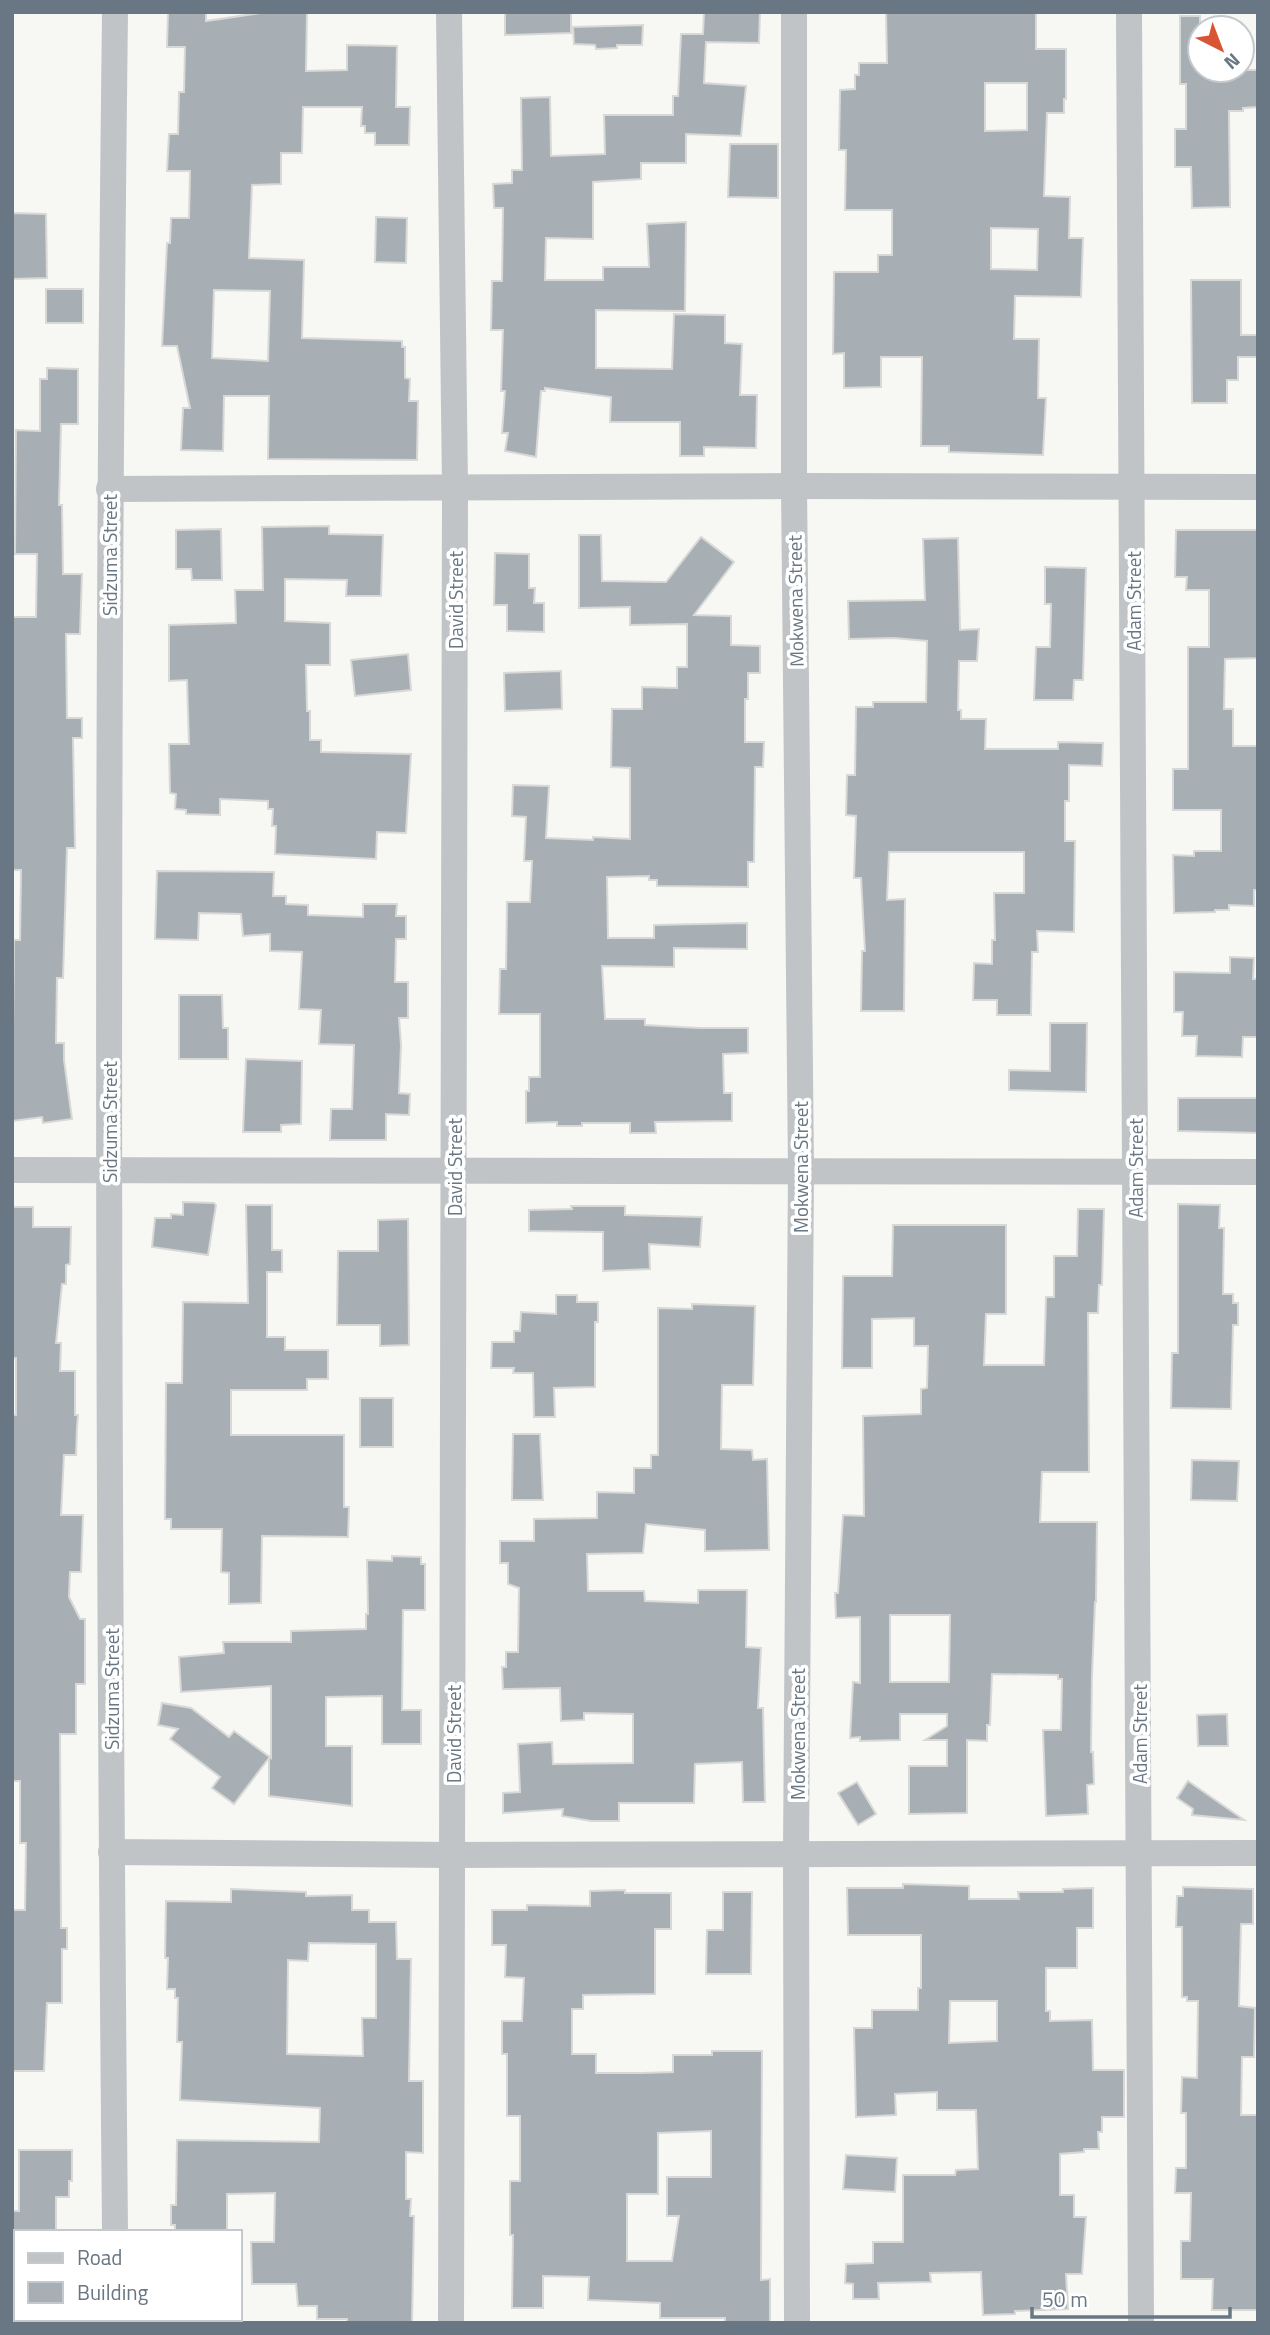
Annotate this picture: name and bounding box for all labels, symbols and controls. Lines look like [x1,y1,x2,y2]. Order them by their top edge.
north arrow [1186,14,1256,84]
text: N [1218,47,1247,77]
street label: Sidzuma Street [95,494,124,616]
street label: Mokwena Street [779,535,811,667]
street label: David Street [441,551,470,649]
street label: Adam Street [1119,551,1148,651]
street label: Sidzuma Street [95,1061,124,1183]
street label: Mokwena Street [786,1101,815,1233]
street label: David Street [440,1118,469,1216]
street label: Adam Street [1121,1118,1150,1218]
street label: Sidzuma Street [97,1628,126,1750]
street label: Mokwena Street [783,1668,812,1800]
street label: Adam Street [1125,1684,1154,1784]
street label: David Street [439,1685,468,1783]
legend [14,2230,242,2321]
text: Road [77,2241,122,2273]
text: Building [77,2276,149,2308]
scale bar [1032,2276,1230,2320]
text: 50 m [1042,2283,1088,2315]

